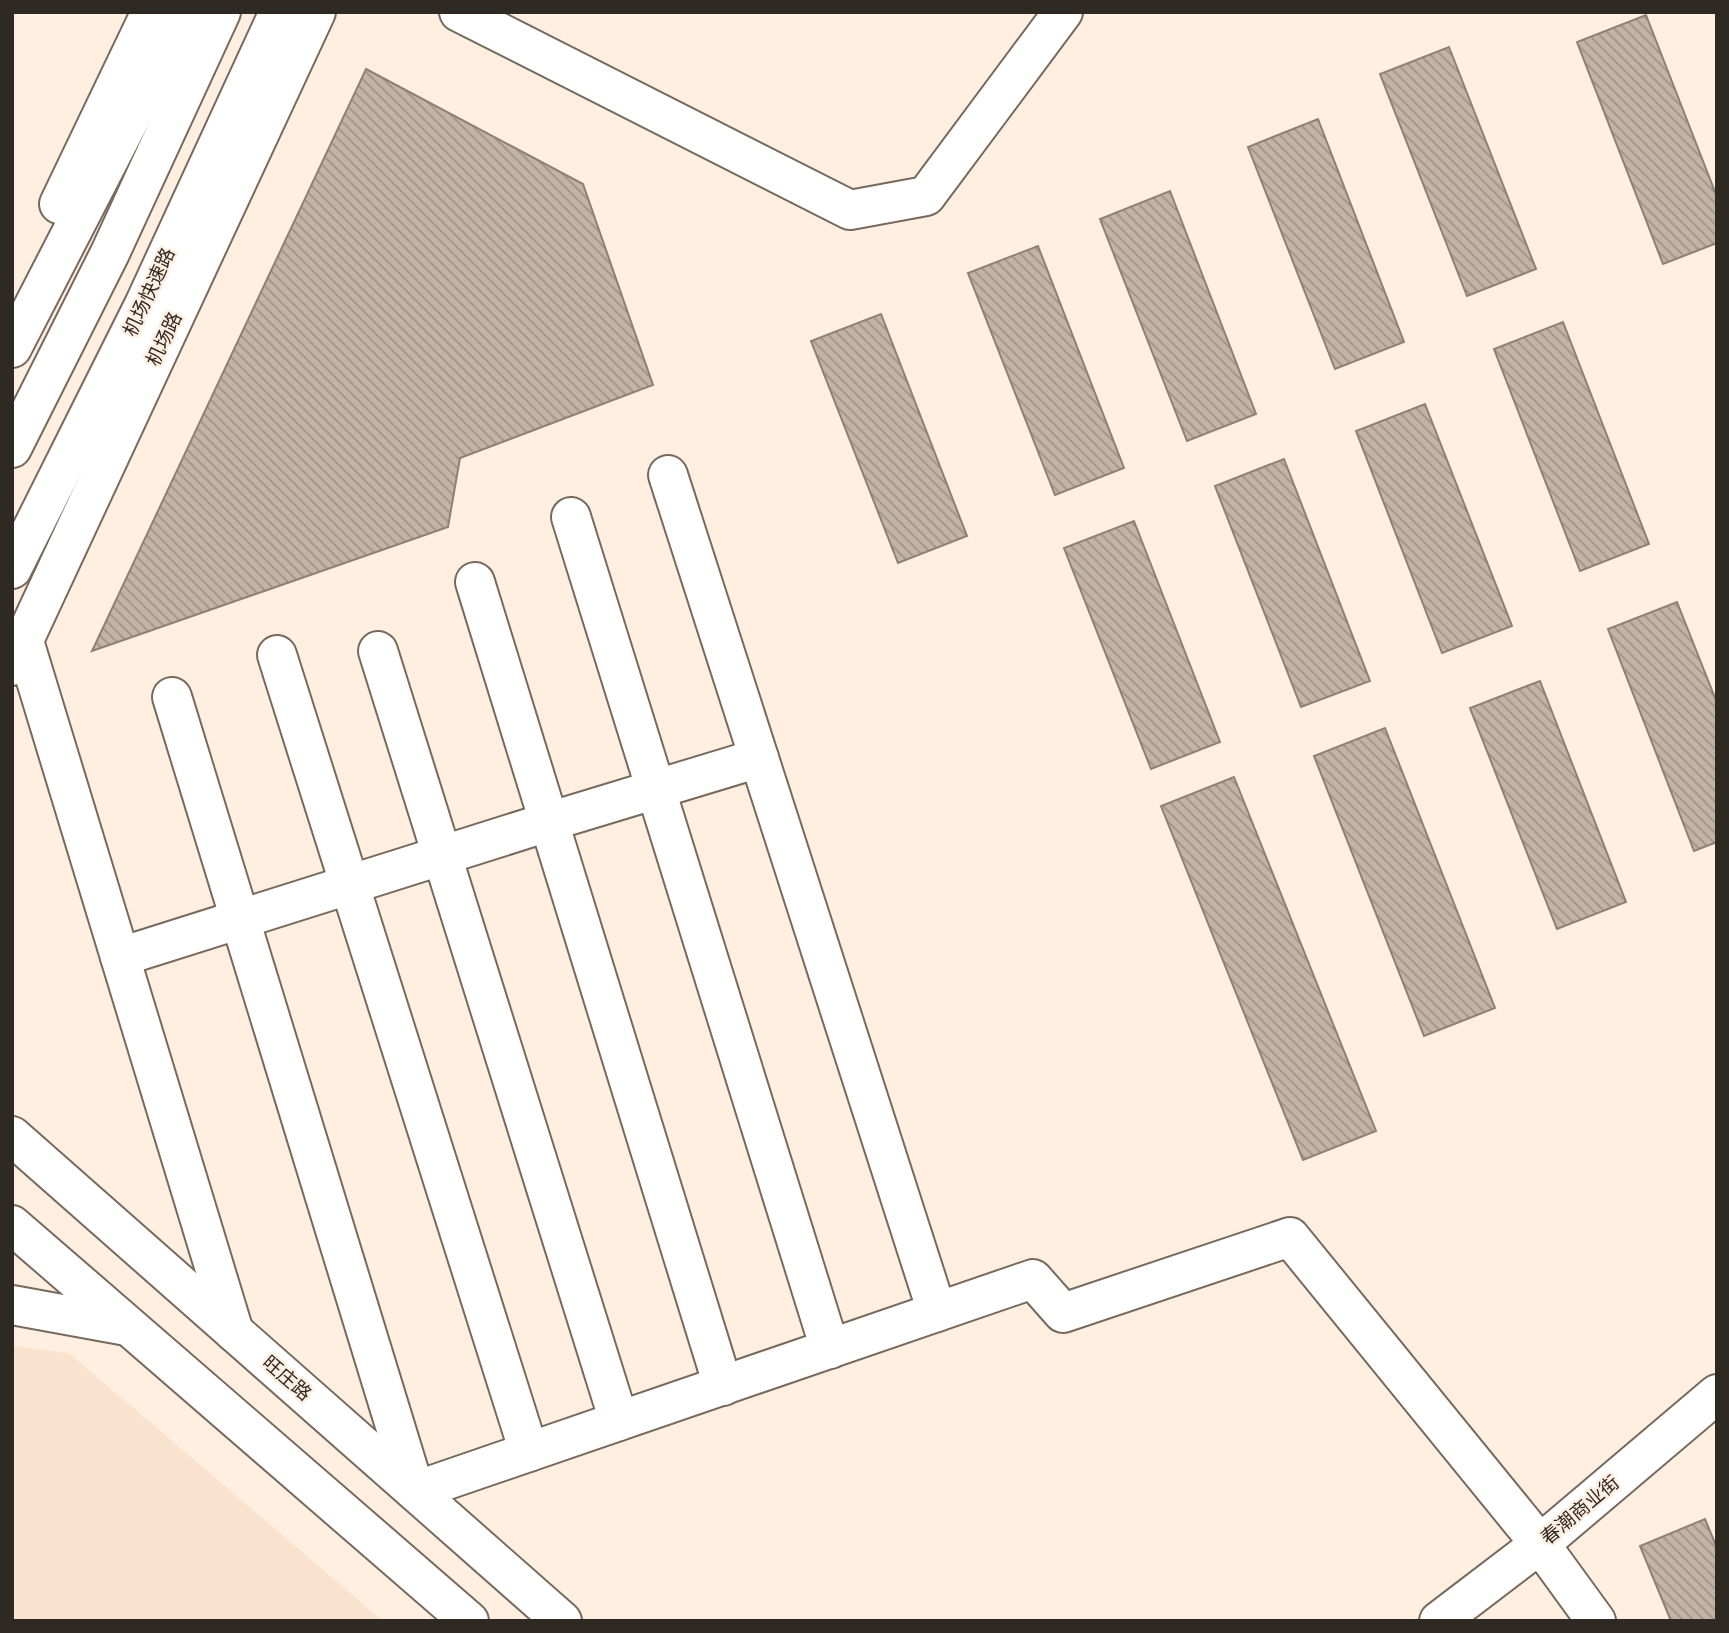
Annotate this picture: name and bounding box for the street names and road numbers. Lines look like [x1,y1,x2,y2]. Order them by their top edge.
street label: 机场快速路 [118,244,180,340]
street label: 机场路 [142,308,186,370]
street label: 旺庄路 [258,1351,316,1405]
street label: 春潮商业街 [1536,1471,1624,1549]

